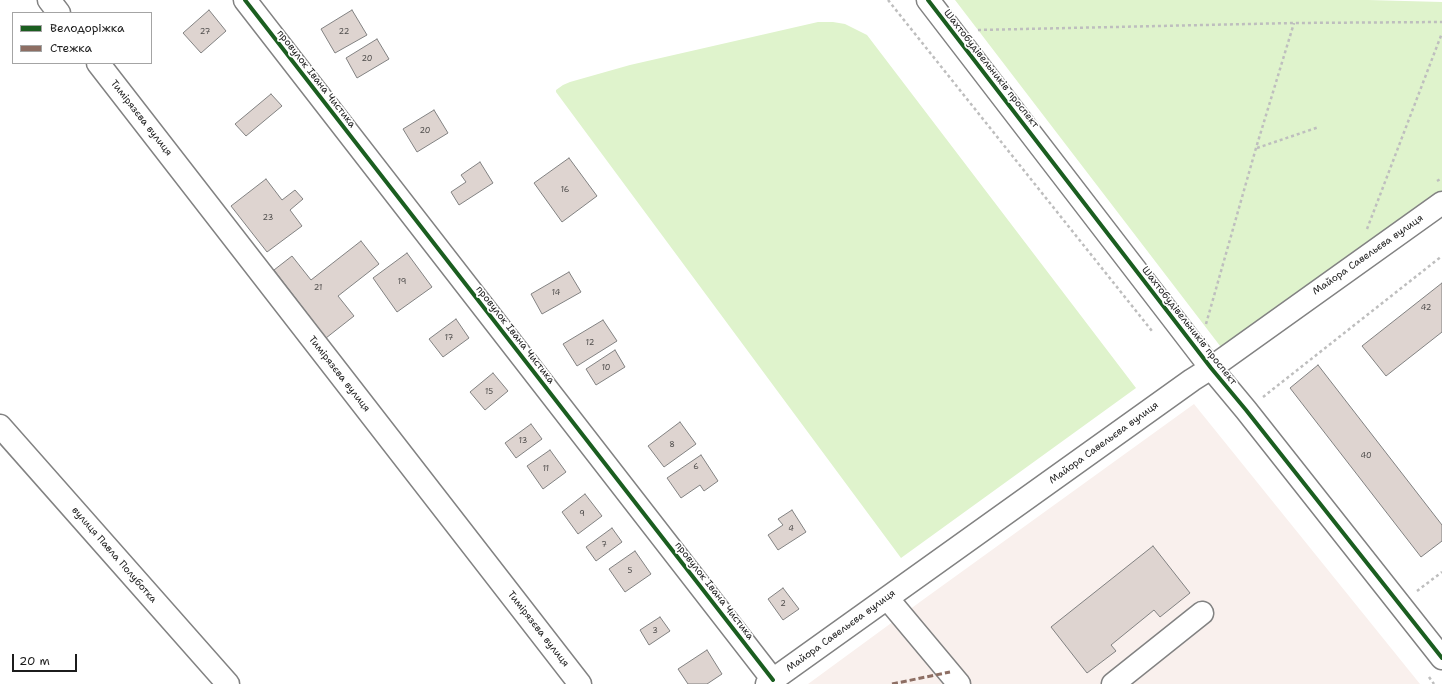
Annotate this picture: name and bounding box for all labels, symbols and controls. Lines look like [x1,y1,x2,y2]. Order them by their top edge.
street label: Шахтобудівельників проспект [941,7,1041,131]
legend [12,12,152,64]
text: Велодоріжка [50,20,124,36]
house number: 27 [200,27,210,37]
house number: 22 [339,27,349,37]
street label: провулок Івана Чистика [274,28,358,130]
text: Стежка [50,40,92,56]
house number: 20 [362,54,372,64]
street label: Тимірязєва вулиця [108,78,174,158]
house number: 20 [420,126,430,136]
house number: 16 [561,185,569,195]
street label: Майора Савельєва вулиця [1310,212,1426,298]
house number: 23 [263,213,273,223]
street label: Шахтобудівельників проспект [1139,264,1239,388]
house number: 19 [398,277,406,287]
house number: 21 [314,283,322,293]
street label: провулок Івана Чистика [473,284,557,386]
house number: 14 [552,288,560,298]
house number: 42 [1421,303,1431,313]
house number: 17 [445,333,453,343]
street label: Тимірязєва вулиця [306,334,372,414]
house number: 12 [586,338,594,348]
house number: 10 [602,363,610,373]
house number: 15 [485,387,493,397]
street label: Майора Савельєва вулиця [1047,399,1161,487]
house number: 13 [519,436,527,446]
house number: 8 [669,440,675,450]
house number: 40 [1360,451,1372,461]
house number: 6 [693,462,699,472]
house number: 11 [543,464,549,474]
street label: вулиця Павла Полуботка [69,504,159,606]
house number: 9 [579,509,585,519]
house number: 4 [788,524,794,534]
house number: 7 [601,540,607,550]
street label: провулок Івана Чистика [672,540,756,642]
house number: 5 [628,566,632,576]
street label: Майора Савельєва вулиця [784,587,898,675]
street label: Тимірязєва вулиця [505,589,571,669]
house number: 2 [780,599,786,609]
house number: 3 [652,626,658,636]
scale bar [14,646,79,672]
text: 20 m [19,653,50,669]

